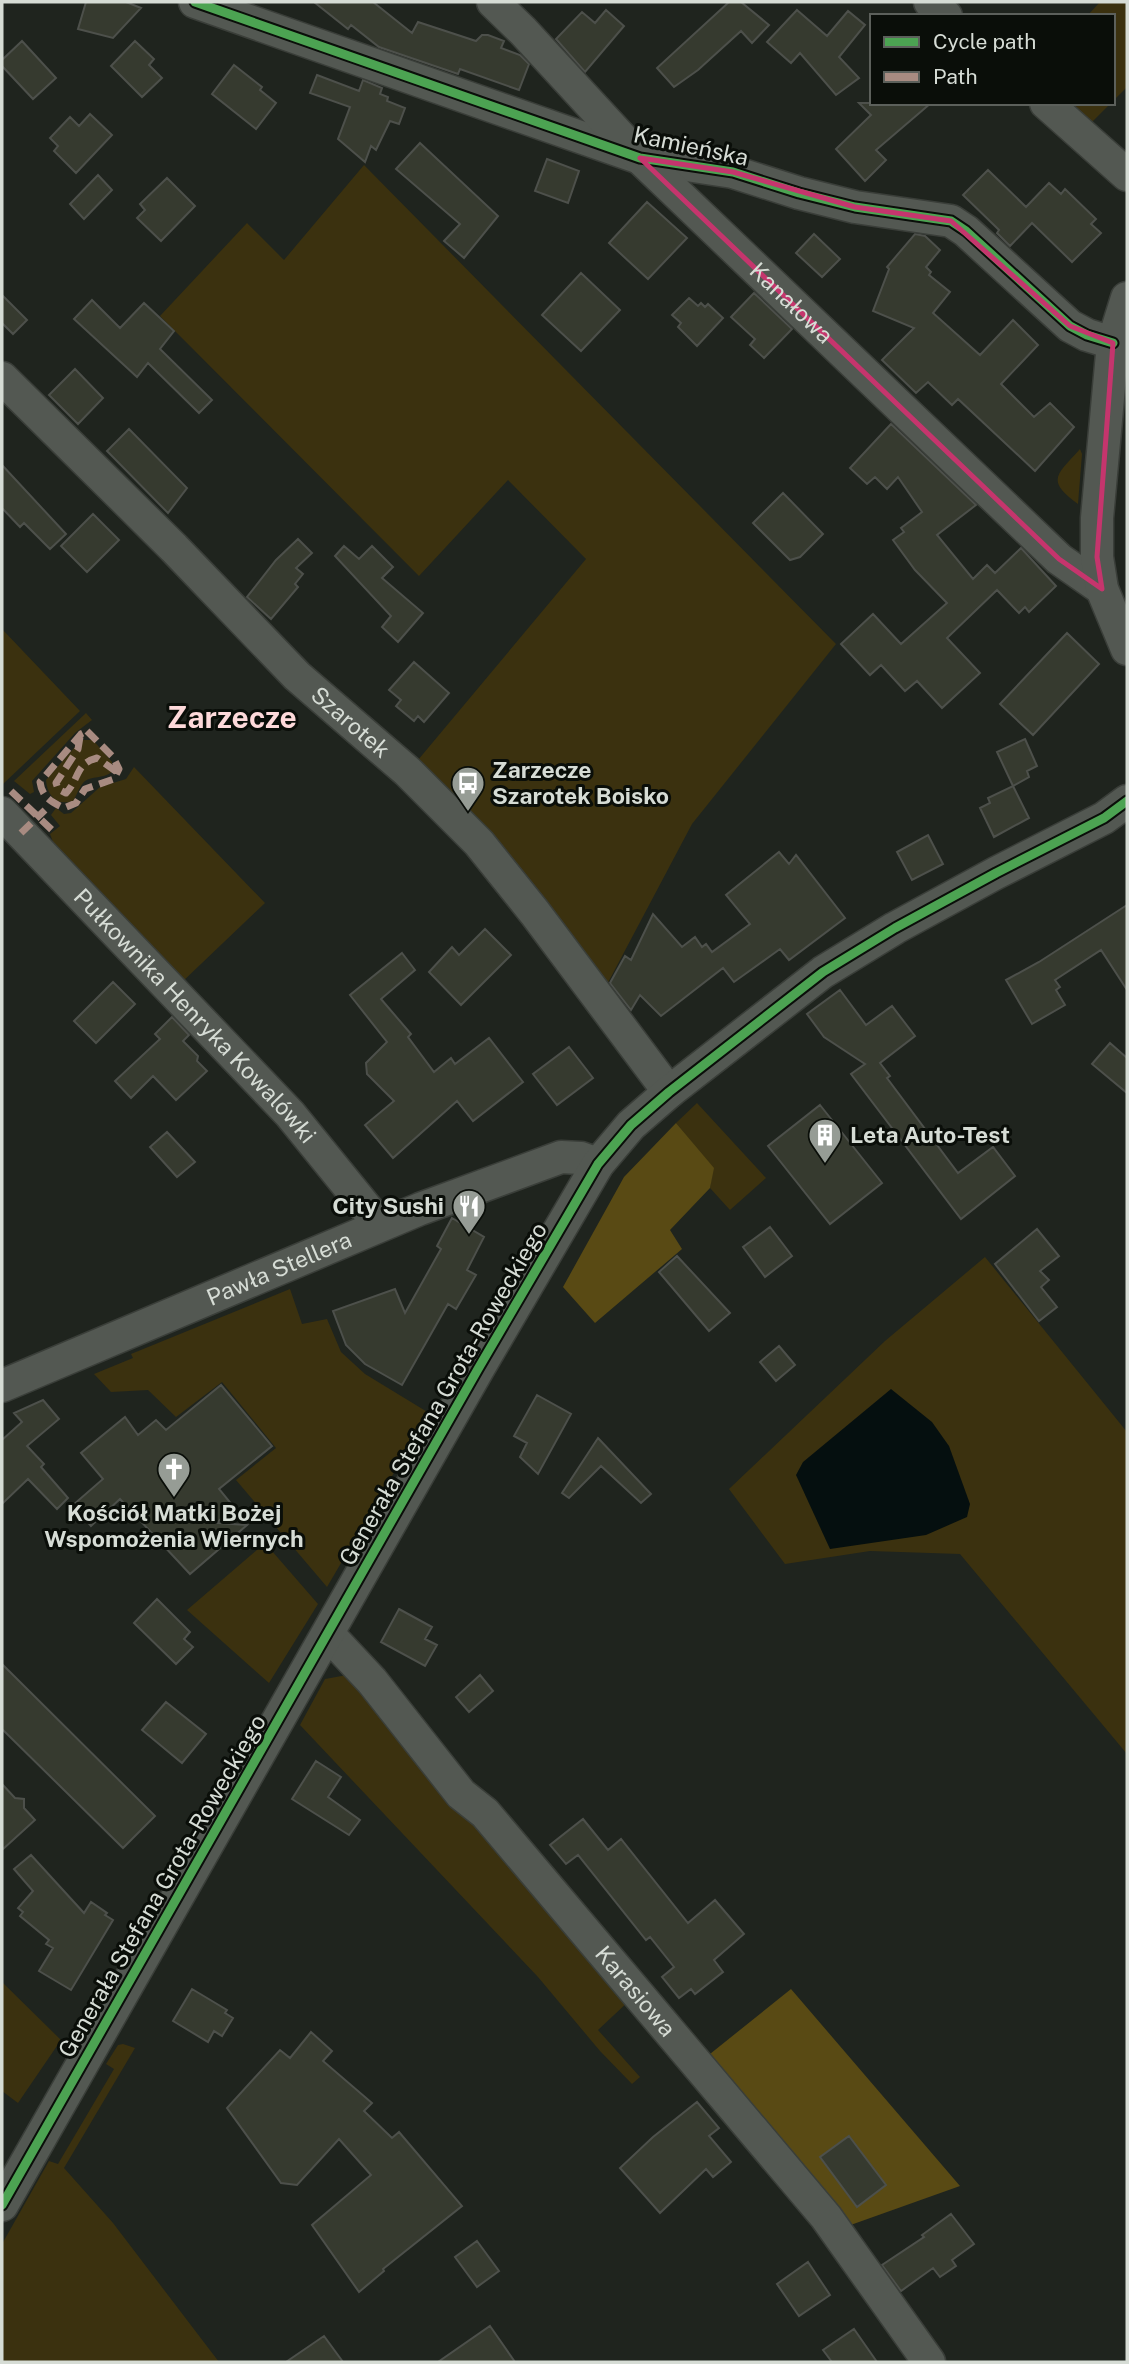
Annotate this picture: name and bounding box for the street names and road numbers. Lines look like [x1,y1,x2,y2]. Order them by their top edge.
street label: Kamieńska [631,120,751,171]
street label: Kanałowa [745,257,839,349]
street label: Szarotek [306,681,396,763]
street label: Pułkownika Henryka Kowalówki [69,883,322,1148]
street label: Generała Stefana Grota-Roweckiego [333,1218,552,1570]
street label: Pawła Stellera [202,1226,356,1311]
street label: Generała Stefana Grota-Roweckiego [52,1710,271,2062]
street label: Karasiowa [590,1940,682,2042]

